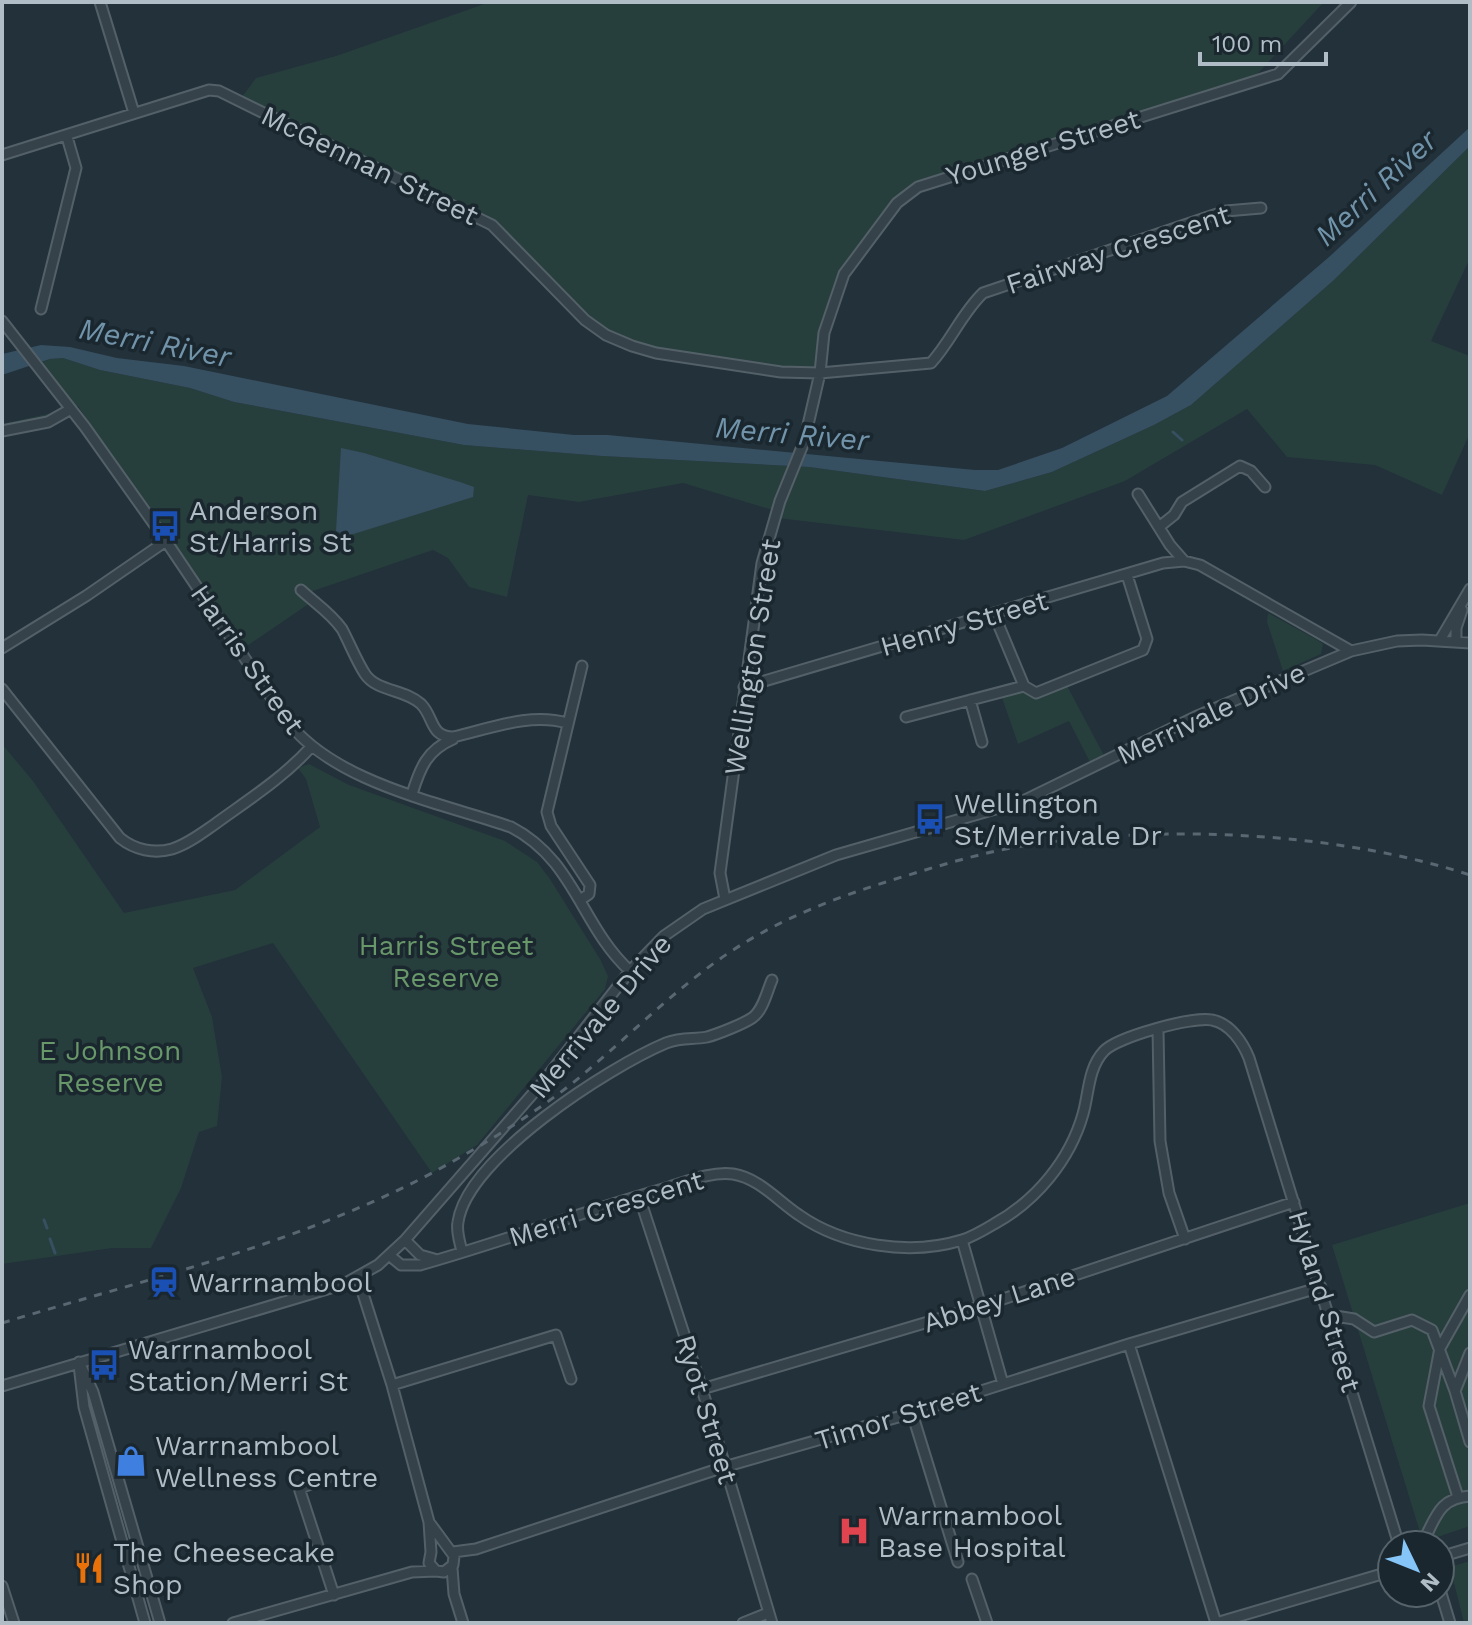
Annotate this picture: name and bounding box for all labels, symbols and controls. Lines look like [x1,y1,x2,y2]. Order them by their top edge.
scale bar [1200,16,1326,66]
text: 100 m [1212,30,1282,58]
street label: McGennan Street [256,99,484,232]
street label: Younger Street [942,102,1144,193]
water label: Merri River [1307,121,1445,253]
street label: Fairway Crescent [1002,198,1235,301]
water label: Merri River [76,311,235,375]
water label: Merri River [714,409,872,458]
place label: Anderson St/Harris St [189,494,352,559]
bus stop icon: Anderson St/Harris St [148,509,182,543]
street label: Wellington Street [718,536,787,778]
street label: Harris Street [184,578,311,741]
street label: Henry Street [877,584,1052,663]
street label: Merrivale Drive [1112,655,1311,772]
place label: Wellington St/Merrivale Dr [954,787,1162,852]
bus stop icon: Wellington St/Merrivale Dr [913,802,947,836]
street label: Merrivale Drive [522,928,679,1105]
park label: Harris Street Reserve [358,929,534,994]
park label: E Johnson Reserve [39,1034,181,1099]
street label: Merri Crescent [505,1163,708,1254]
street label: Hyland Street [1281,1206,1368,1396]
street label: Abbey Lane [919,1259,1080,1340]
station icon: Warrnambool [147,1265,181,1299]
place label: Warrnambool [188,1266,373,1299]
street label: Ryot Street [668,1331,745,1488]
place label: Warrnambool Station/Merri St [128,1333,348,1398]
bus stop icon: Warrnambool Station/Merri St [87,1348,121,1382]
street label: Timor Street [811,1375,985,1457]
place label: Warrnambool Wellness Centre [155,1429,378,1494]
shop icon: Warrnambool Wellness Centre [114,1444,148,1478]
place label: Warrnambool Base Hospital [878,1499,1066,1564]
hospital icon: Warrnambool Base Hospital [837,1514,871,1548]
north arrow [1376,1529,1456,1609]
place label: The Cheesecake Shop [113,1536,335,1601]
restaurant icon: The Cheesecake Shop [72,1551,106,1585]
text: N [1416,1568,1445,1597]

